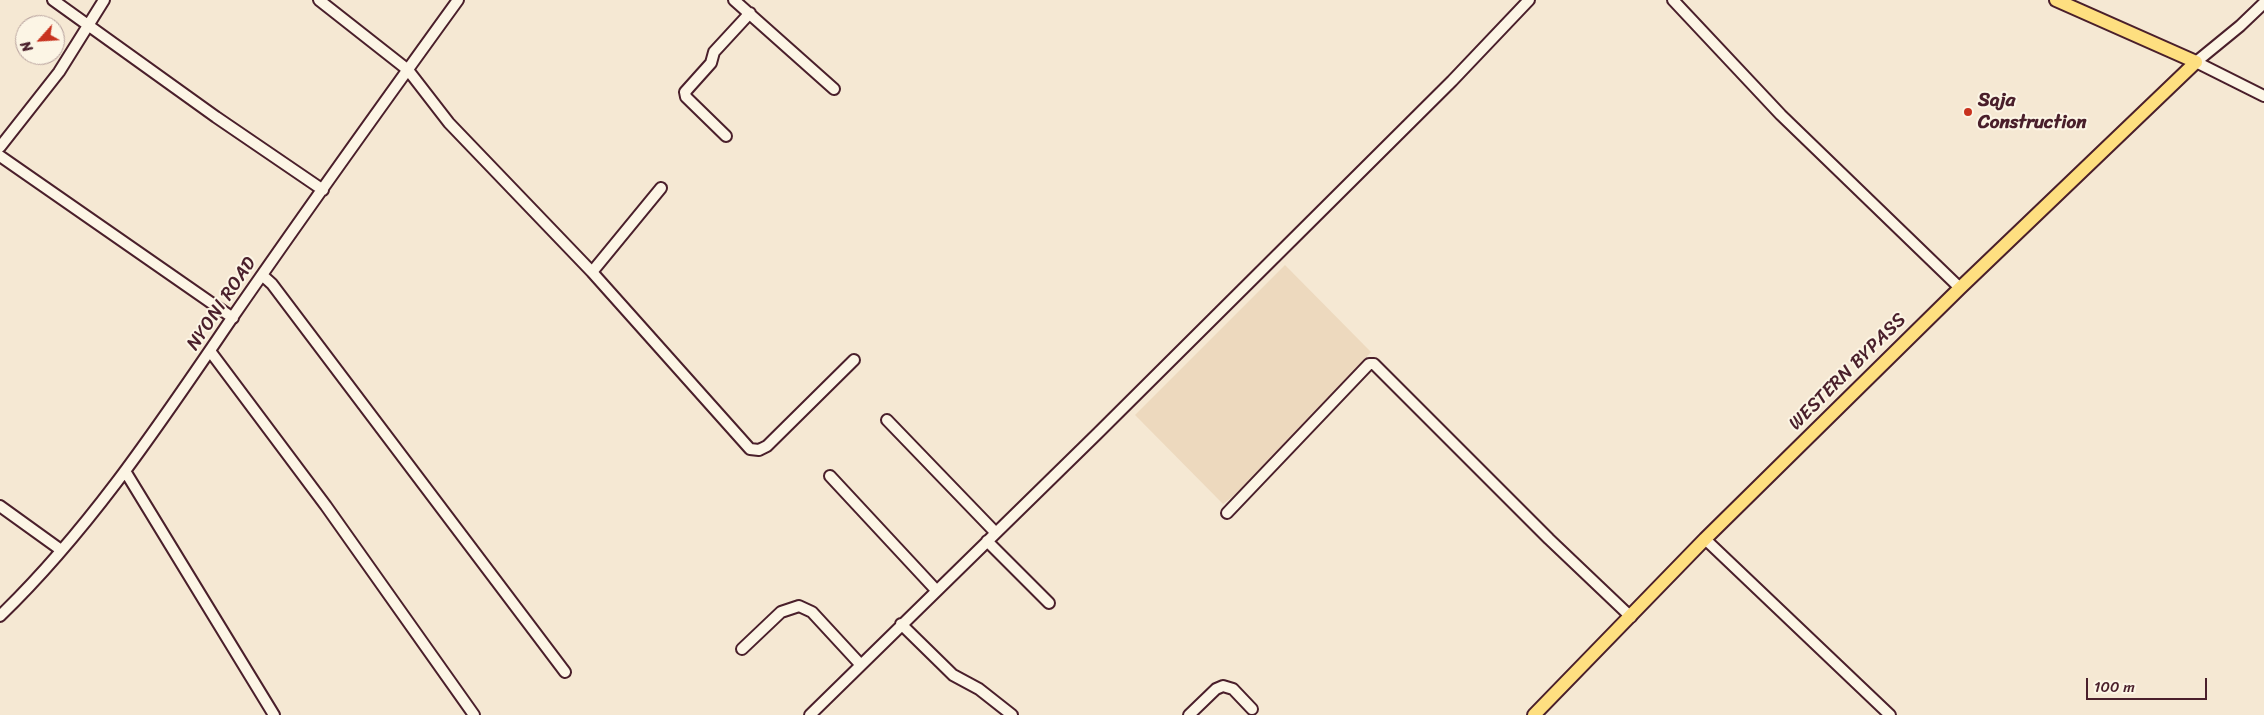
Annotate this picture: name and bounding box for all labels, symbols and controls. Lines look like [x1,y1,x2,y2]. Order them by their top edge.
north arrow [15,15,65,65]
text: N [14,37,40,56]
place label: Saja Construction [1978,90,2086,134]
marker: Saja Construction [1962,106,1974,118]
street label: NYONI ROAD [182,253,262,355]
street label: WESTERN BYPASS [1785,309,1911,435]
scale bar [2089,668,2210,700]
text: 100 m [2094,674,2135,700]

